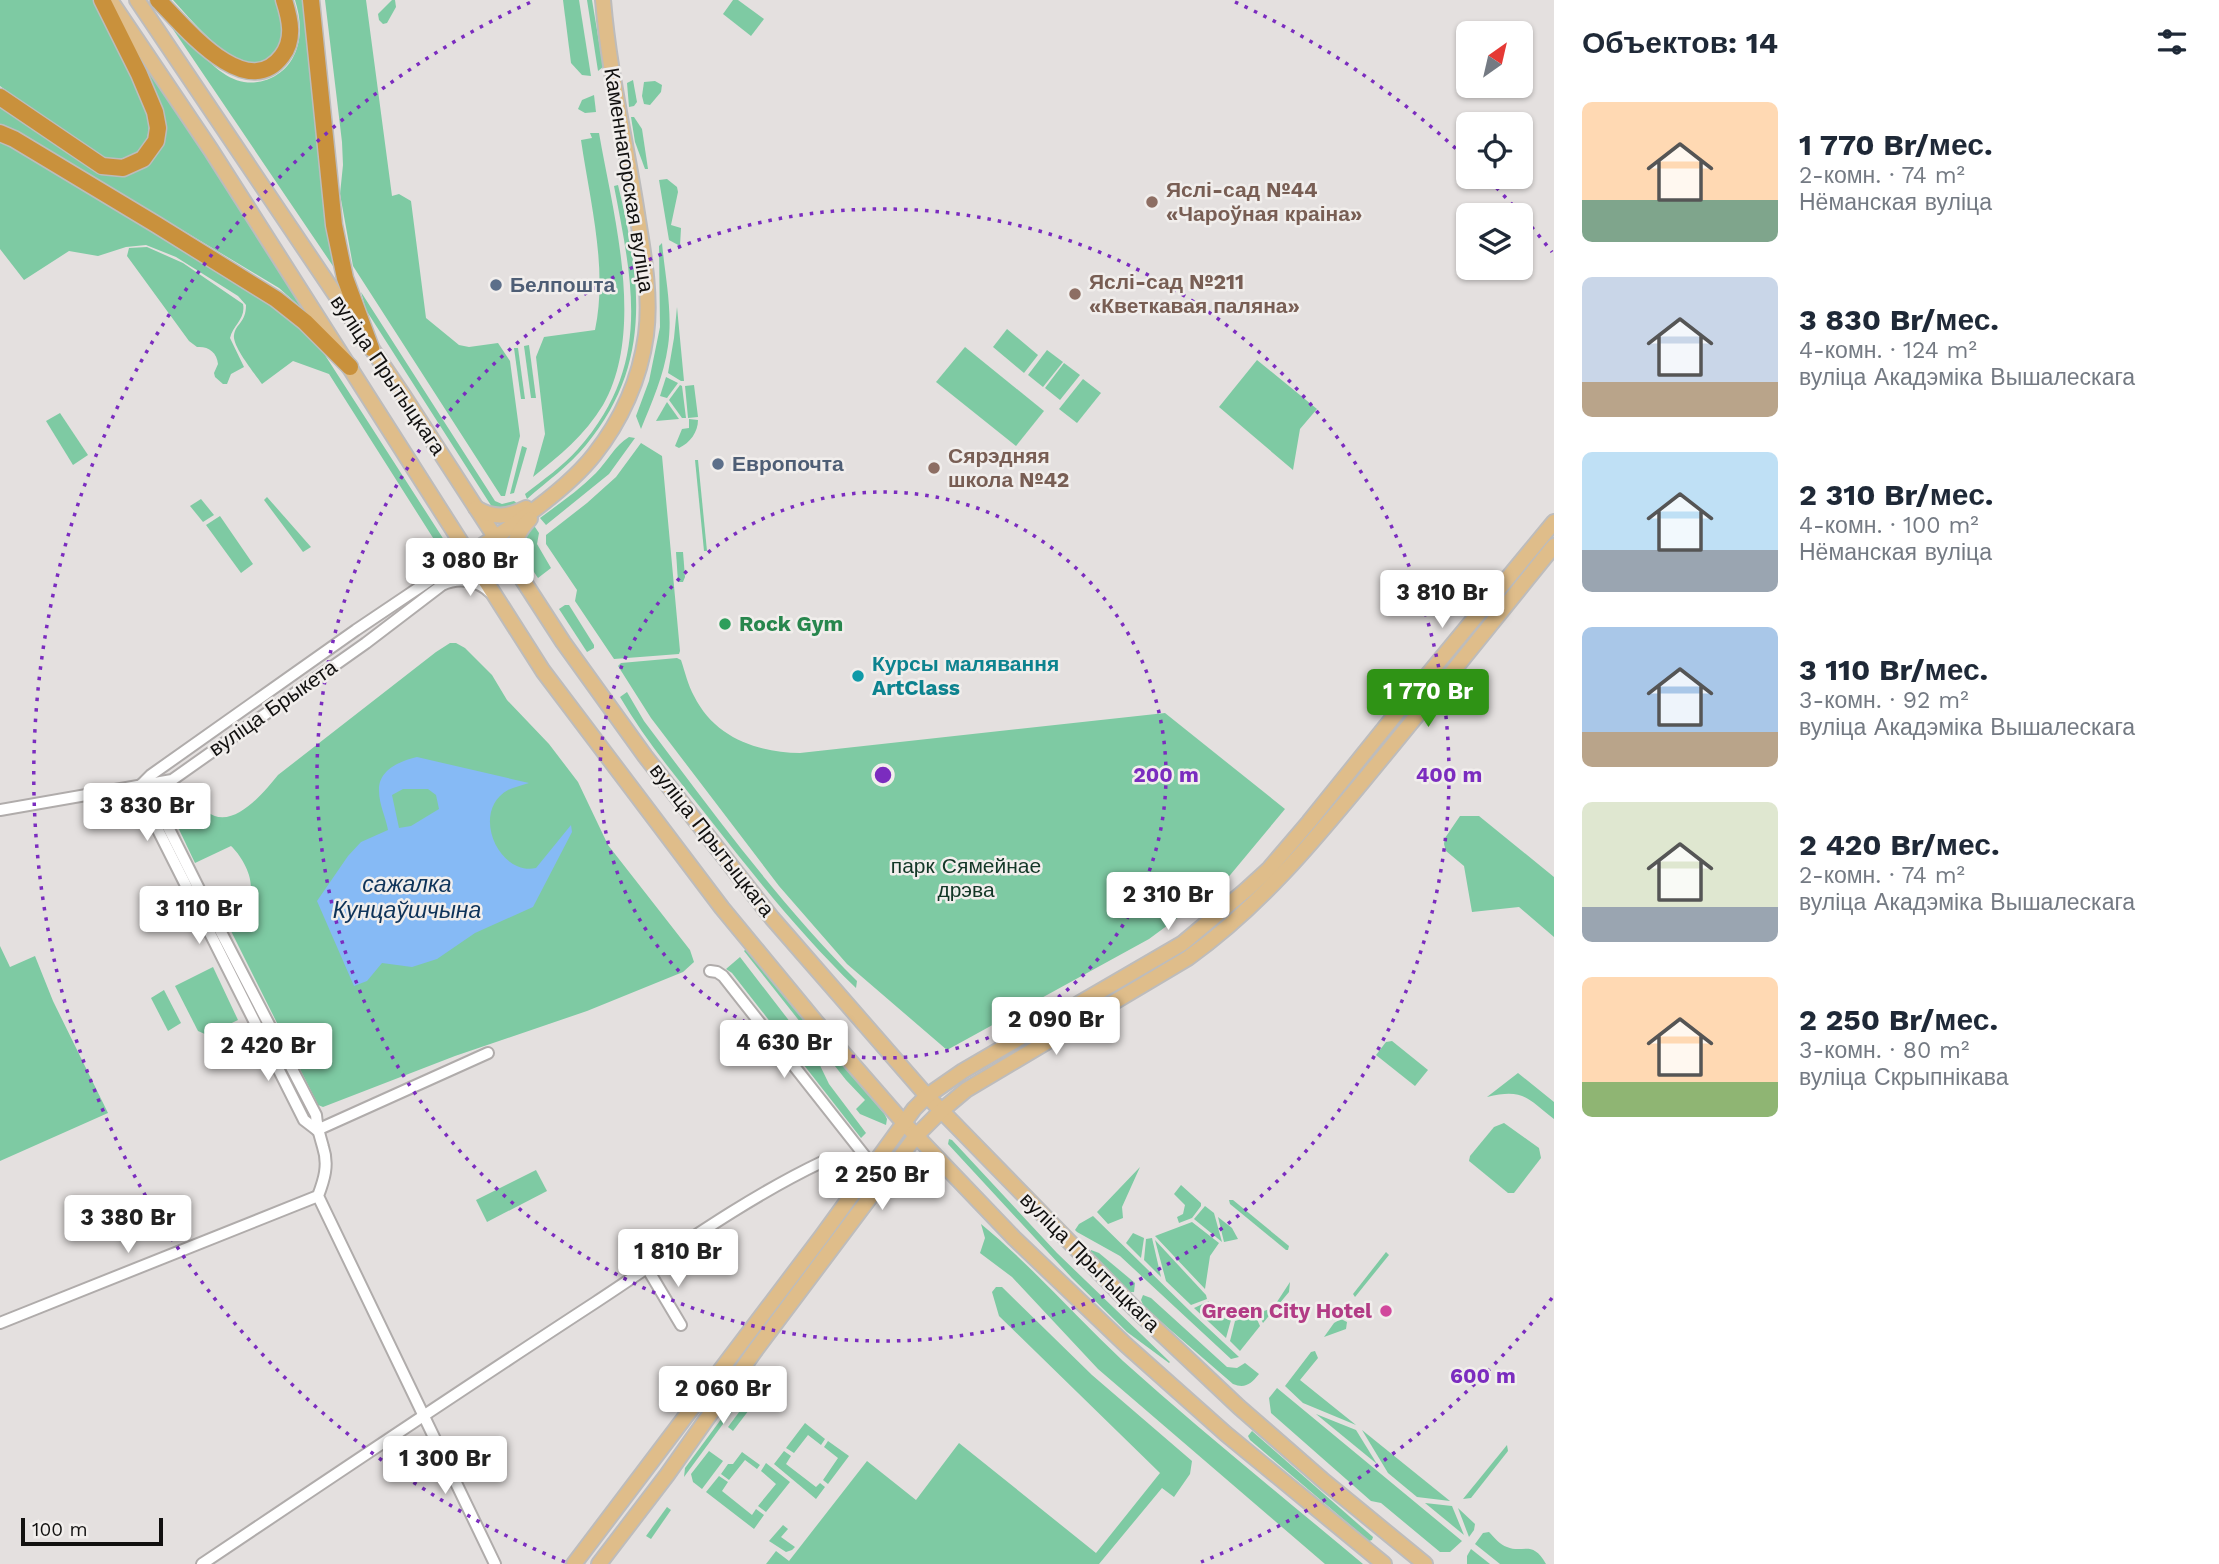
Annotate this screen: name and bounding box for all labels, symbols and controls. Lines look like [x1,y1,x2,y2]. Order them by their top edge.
north arrow [1456,21,1533,98]
map controls [1456,21,1533,280]
icon: filters [2153,23,2191,61]
text: Объектов: 14 [1582,25,1778,60]
street label: Каменнагорская вуліца [599,66,660,294]
button: locate [1456,112,1533,189]
text: 1 770 Br/мес. [1799,127,1993,162]
icon: home [1638,130,1722,214]
text: 2-комн. · 74 m² [1799,162,1965,189]
place label: Яслі-сад №44 «Чароўная краіна» [1166,177,1362,226]
text: Нёманская вуліца [1799,189,1992,216]
marker: Яслі-сад №44 «Чароўная краіна» [1144,194,1160,210]
button: layers [1456,203,1533,280]
place label: Яслі-сад №211 «Кветкавая паляна» [1089,269,1300,318]
place label: Белпошта [510,272,615,297]
marker: Белпошта [488,277,504,293]
marker: Яслі-сад №211 «Кветкавая паляна» [1067,286,1083,302]
street label: вуліца Прытыцкага [326,290,451,460]
text: 3 830 Br/мес. [1799,302,1999,337]
icon: home [1638,305,1722,389]
text: 4-комн. · 124 m² [1799,337,1977,364]
text: вуліца Акадэміка Вышалескага [1799,364,2135,391]
place label: Сярэдняя школа №42 [948,443,1069,492]
place label: Европочта [732,451,844,476]
marker: Европочта [710,456,726,472]
marker: Сярэдняя школа №42 [926,460,942,476]
text: 2 310 Br/мес. [1799,477,1994,512]
icon: home [1638,480,1722,564]
text: 4-комн. · 100 m² [1799,512,1979,539]
pin: 3 080 Br [398,538,542,598]
text: Нёманская вуліца [1799,539,1992,566]
text: 3 080 Br [422,547,518,574]
pin: 3 810 Br [1370,570,1514,630]
text: 3 810 Br [1396,579,1488,606]
place label: Rock Gym [739,611,843,636]
marker: Rock Gym [717,616,733,632]
place label: Курсы малявання ArtClass [872,651,1059,700]
text: 3 110 Br/мес. [1799,652,1988,687]
street label: вуліца Брыкета [204,654,342,761]
icon: home [1638,655,1722,739]
marker: Курсы малявання ArtClass [850,668,866,684]
pin: 1 770 Br [1356,670,1500,729]
text: 1 770 Br [1383,678,1473,705]
text: 3-комн. · 92 m² [1799,687,1969,714]
text: вуліца Акадэміка Вышалескага [1799,714,2135,741]
street label: вуліца Прытыцкага [645,758,780,921]
text: 200 m [1133,762,1199,787]
text: 400 m [1416,762,1482,787]
centre of rings [871,763,895,787]
pin: 3 830 Br [75,784,219,843]
text: 3 830 Br [99,792,195,819]
text: 2 420 Br/мес. [1799,827,2000,862]
icon: home [1638,830,1722,914]
park label: парк Сямейнае дрэва [891,853,1041,902]
text: 2-комн. · 74 m² [1799,862,1965,889]
water label: сажалка Кунцаўшчына [333,871,481,924]
pin: 2 310 Br [1096,872,1240,932]
text: 2 310 Br [1123,881,1213,908]
pin: 3 110 Br [127,886,271,946]
text: вуліца Акадэміка Вышалескага [1799,889,2135,916]
text: 3 110 Br [156,895,242,922]
pin: 2 090 Br [984,998,1128,1057]
text: 2 250 Br/мес. [1799,1002,1998,1037]
icon: home [1638,1005,1722,1089]
text: 2 090 Br [1008,1006,1104,1033]
pin: 4 630 Br [712,1020,856,1080]
pin: 2 420 Br [196,1024,340,1083]
text: 4 630 Br [736,1029,832,1056]
text: 2 420 Br [220,1032,316,1059]
text: 3-комн. · 80 m² [1799,1037,1969,1064]
text: вуліца Скрыпнікава [1799,1064,2008,1091]
pin: 2 250 Br [810,1152,954,1212]
text: 2 250 Br [835,1161,929,1188]
street label: вуліца Прытыцкага [1015,1187,1166,1337]
pin: 3 380 Br [56,1196,200,1255]
text: 3 380 Br [80,1204,176,1231]
pin: 1 810 Br [606,1230,750,1289]
text: 1 810 Br [634,1238,722,1265]
place label: Green City Hotel [1201,1298,1372,1323]
marker: Green City Hotel [1378,1303,1394,1319]
text: 600 m [1450,1363,1516,1388]
pin: 2 060 Br [651,1366,795,1426]
text: 2 060 Br [675,1375,771,1402]
pin: 1 300 Br [373,1436,517,1496]
text: 1 300 Br [399,1445,491,1472]
scale bar [21,1515,163,1547]
text: 100 m [32,1518,88,1541]

